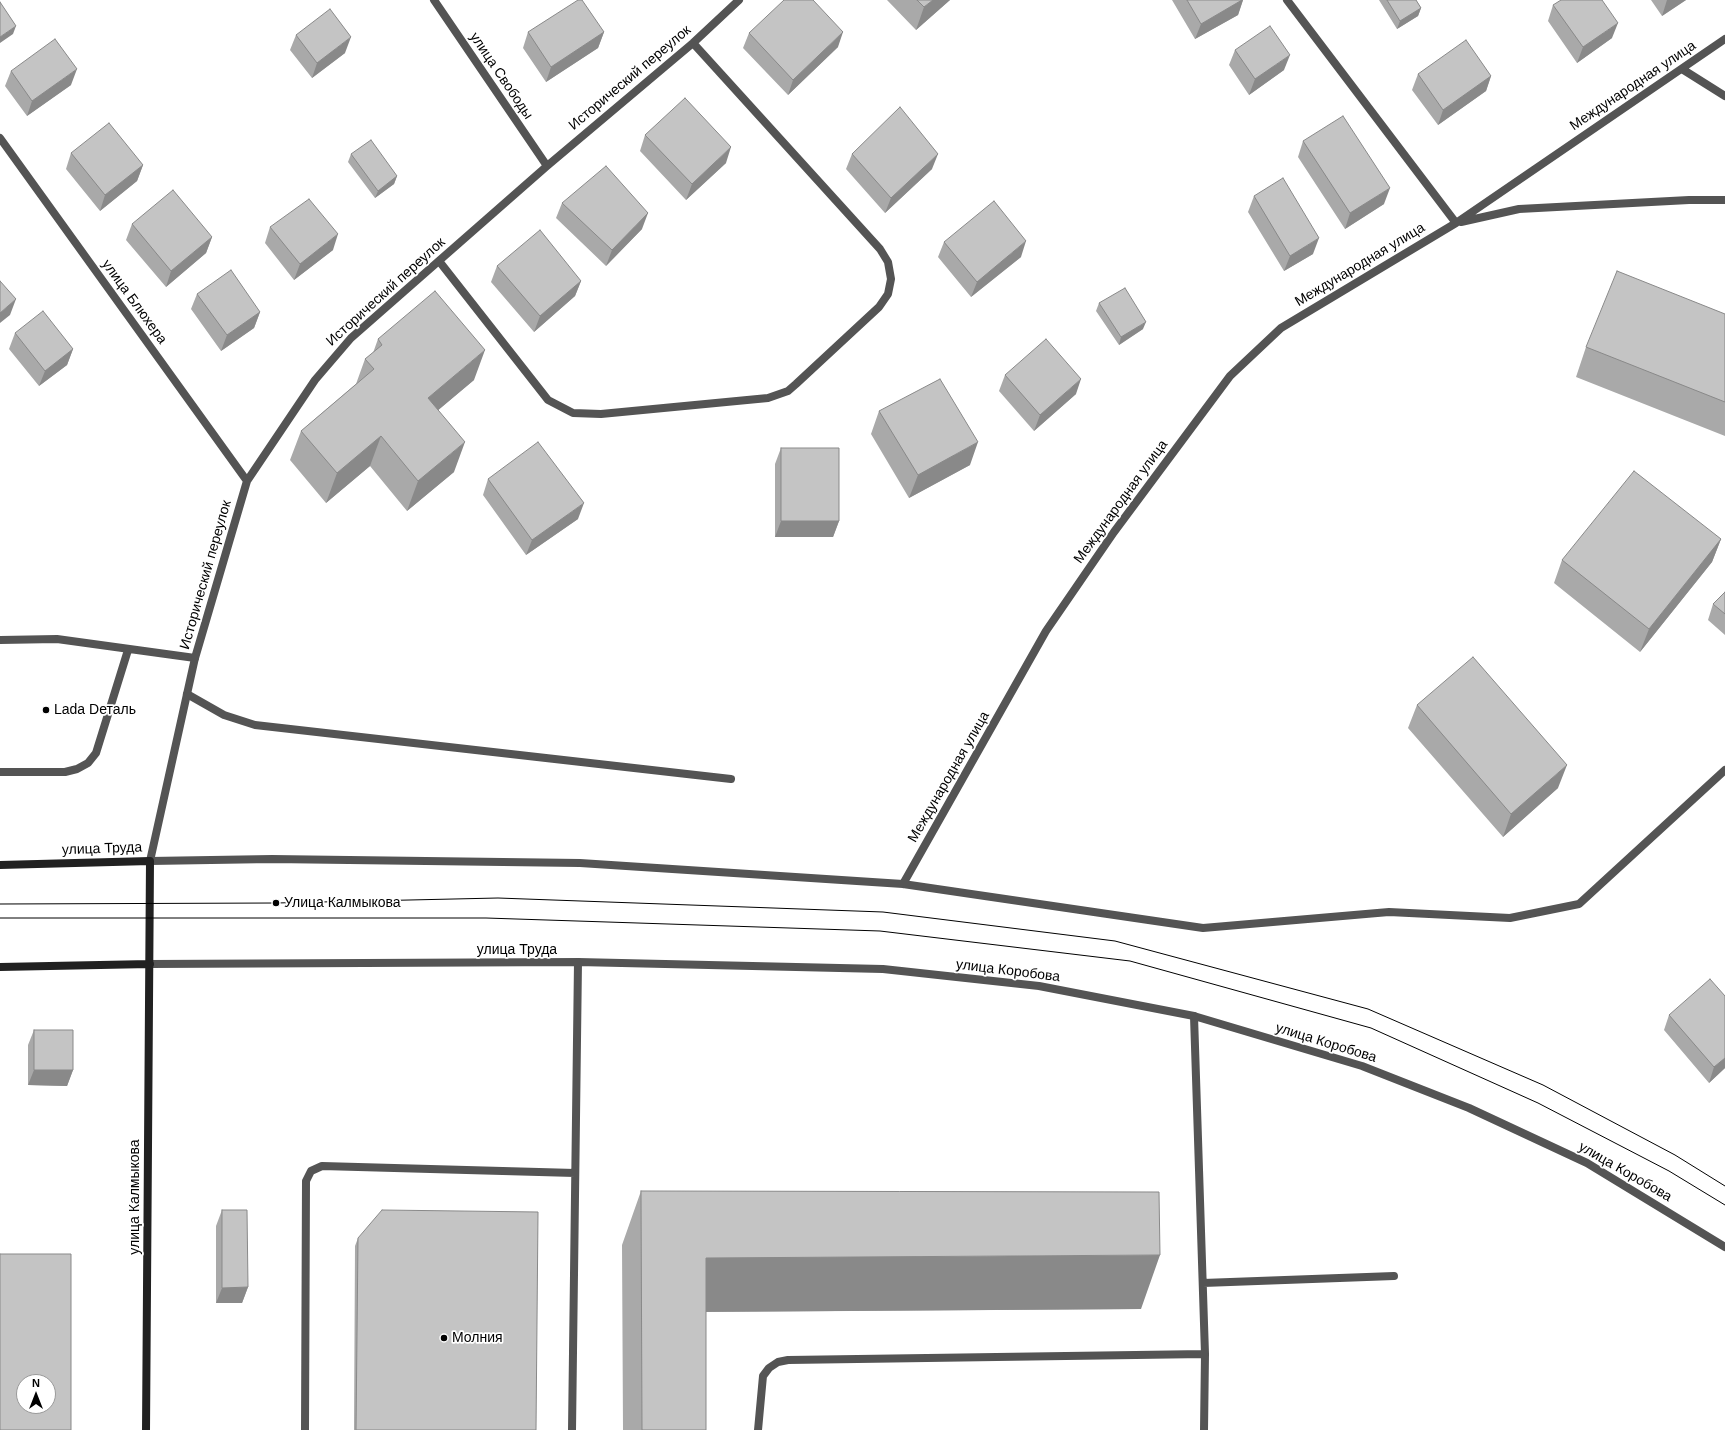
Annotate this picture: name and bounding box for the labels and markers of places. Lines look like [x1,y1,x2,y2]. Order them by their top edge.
place label: Lada Dеталь [54,702,136,718]
marker: Lada Dеталь [41,705,51,715]
place label: Улица Калмыкова [284,895,401,911]
marker: Улица Калмыкова [271,898,281,908]
place label: Молния [452,1330,503,1346]
marker: Молния [439,1333,449,1343]

